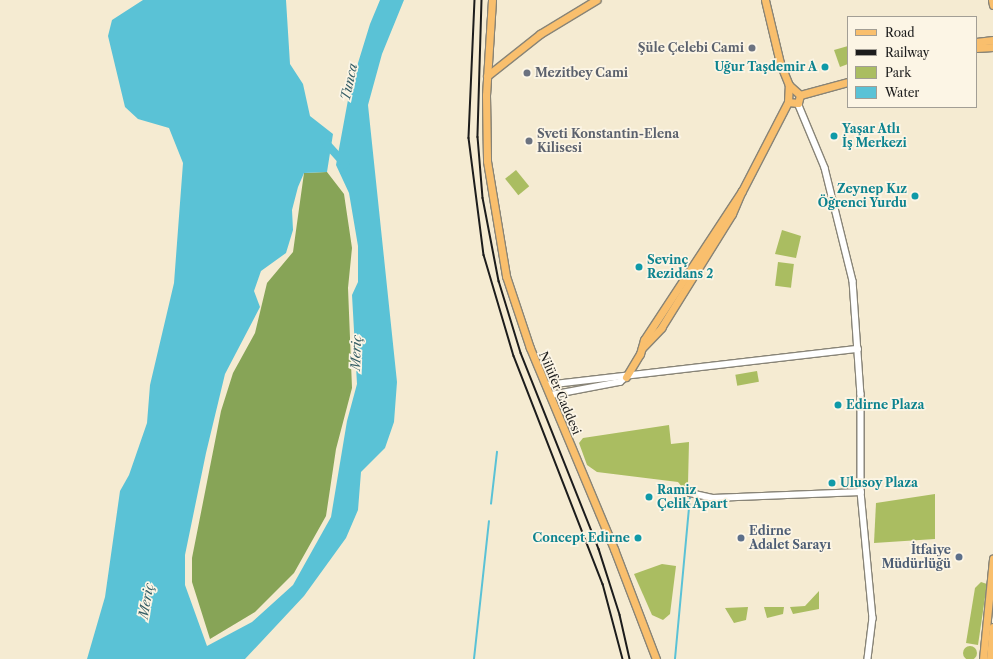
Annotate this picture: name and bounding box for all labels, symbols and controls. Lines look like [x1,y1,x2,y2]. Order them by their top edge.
legend [847,16,977,108]
text: Road [885,25,915,40]
place label: Şüle Çelebi Cami [638,41,744,55]
marker: Şüle Çelebi Cami [747,43,757,53]
text: Railway [885,45,930,60]
place label: Uğur Taşdemir A [713,60,817,74]
water label: Tunca [337,62,361,102]
marker: Uğur Taşdemir A [820,62,830,72]
text: Park [885,65,911,80]
place label: Mezitbey Cami [535,66,628,80]
marker: Mezitbey Cami [522,68,532,78]
text: Water [885,85,919,100]
place label: Yaşar Atlı İş Merkezi [842,122,907,150]
place label: Sveti Konstantin-Elena Kilisesi [537,127,679,155]
marker: Yaşar Atlı İş Merkezi [829,131,839,141]
marker: Sveti Konstantin-Elena Kilisesi [524,136,534,146]
place label: Zeynep Kız Öğrenci Yurdu [817,182,907,210]
marker: Zeynep Kız Öğrenci Yurdu [910,191,920,201]
place label: Sevinç Rezidans 2 [647,253,713,281]
marker: Sevinç Rezidans 2 [634,262,644,272]
water label: Meriç [348,335,364,371]
street label: Nilüfer Caddesi [536,349,584,437]
place label: Edirne Plaza [846,398,924,412]
marker: Edirne Plaza [833,400,843,410]
place label: Ulusoy Plaza [840,476,918,490]
marker: Ulusoy Plaza [827,478,837,488]
place label: Ramiz Çelik Apart [657,483,728,511]
marker: Ramiz Çelik Apart [644,492,654,502]
place label: Edirne Adalet Sarayı [749,524,831,552]
place label: Concept Edirne [533,531,630,545]
marker: Concept Edirne [633,533,643,543]
marker: Edirne Adalet Sarayı [736,533,746,543]
place label: İtfaiye Müdürlüğü [882,543,951,571]
marker: İtfaiye Müdürlüğü [954,552,964,562]
water label: Meriç [135,582,157,620]

